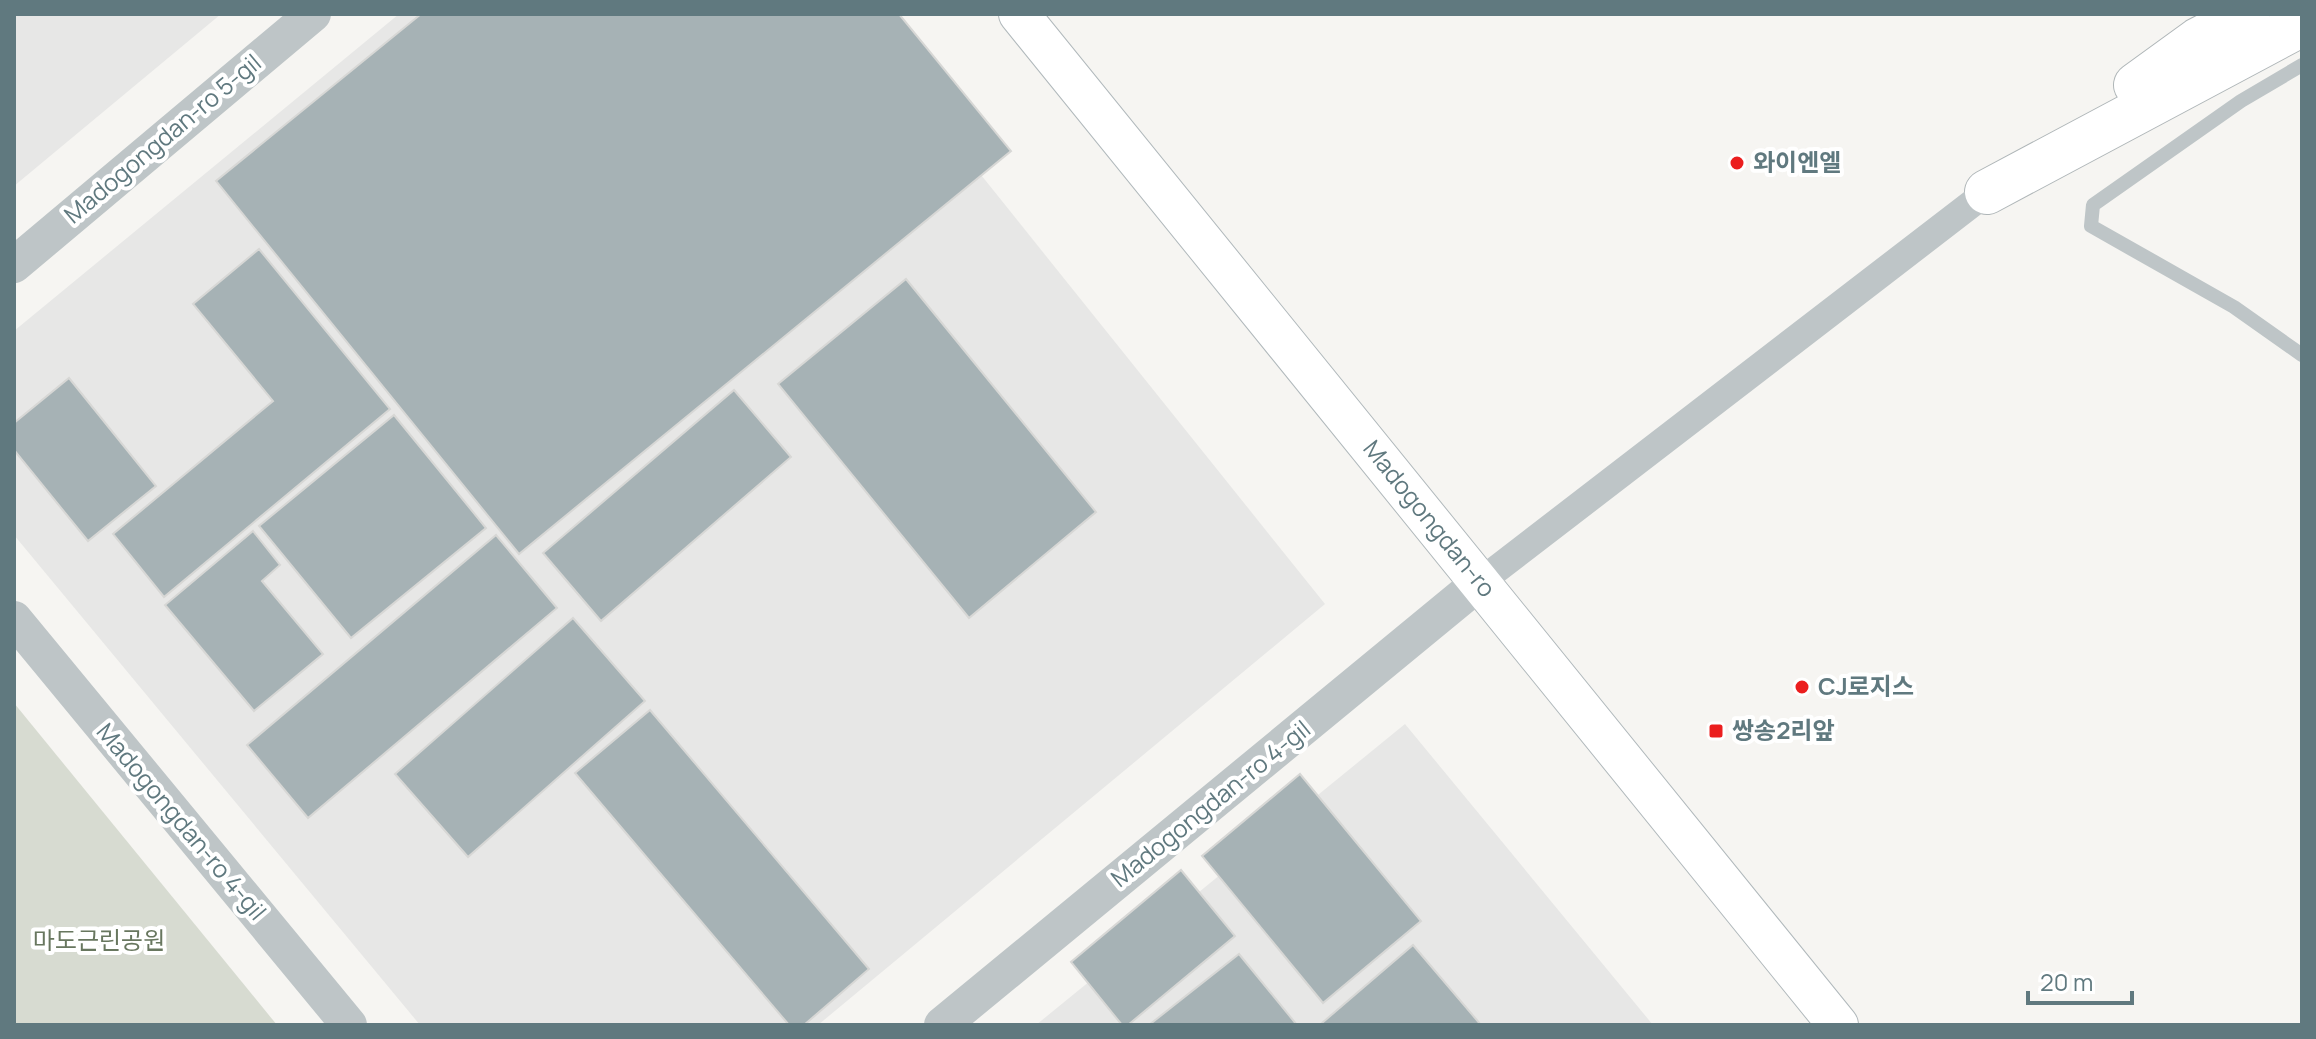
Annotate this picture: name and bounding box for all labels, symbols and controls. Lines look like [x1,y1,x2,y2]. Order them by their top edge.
street label: Madogongdan-ro 5-gil [57,46,267,230]
place label: 와이엔엘 [1753,145,1841,178]
marker: 와이엔엘 [1728,154,1746,172]
street label: Madogongdan-ro [1357,433,1504,604]
place label: CJ로지스 [1818,669,1914,702]
marker: CJ로지스 [1793,678,1811,696]
street label: Madogongdan-ro 4-gil [1103,712,1317,894]
place label: 쌍송2리앞 [1732,713,1835,746]
street label: Madogongdan-ro 4-gil [90,716,274,927]
marker: 쌍송2리앞 [1707,722,1725,740]
park label: 마도근린공원 [33,923,165,956]
scale bar [2028,955,2132,1005]
text: 20 m [2040,965,2093,998]

